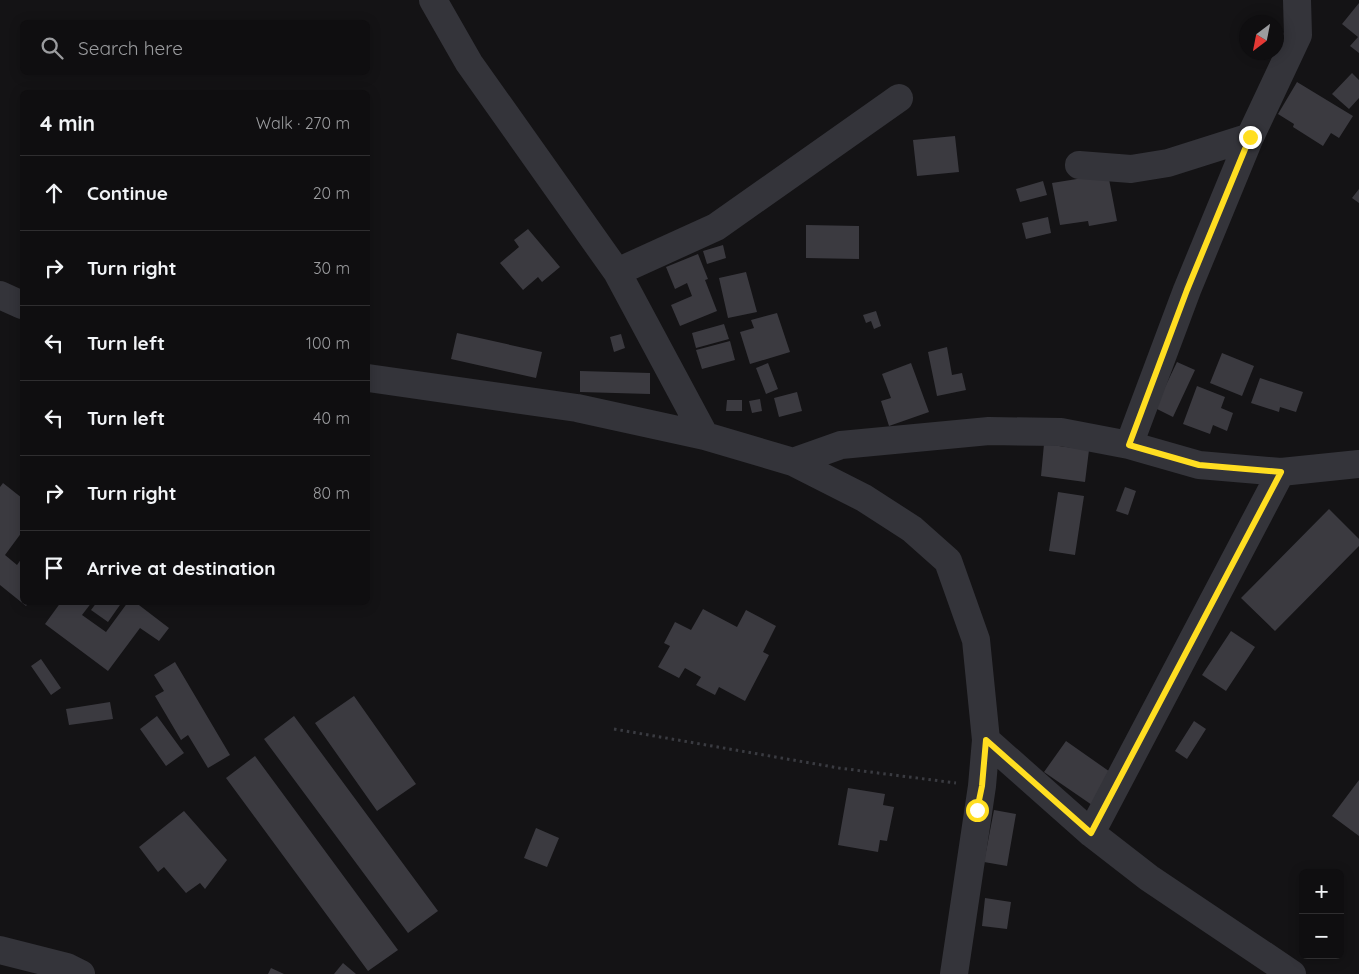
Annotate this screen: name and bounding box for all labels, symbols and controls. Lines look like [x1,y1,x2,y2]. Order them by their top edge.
north arrow [1239,15,1284,60]
search box [20,20,370,75]
icon: search [38,34,66,62]
text: Search here [78,36,183,60]
text: 4 min [40,110,95,136]
text: Walk · 270 m [256,113,350,133]
route end [1239,126,1262,149]
icon: ahead [40,179,68,207]
text: Continue [87,181,168,205]
text: 20 m [313,183,350,203]
icon: right [40,254,68,282]
text: Turn right [87,256,176,280]
text: 30 m [313,258,350,278]
icon: left [40,329,68,357]
text: Turn left [87,331,165,355]
text: 100 m [306,333,350,353]
icon: left [40,404,68,432]
text: Turn left [87,406,165,430]
text: 40 m [313,408,350,428]
icon: right [40,479,68,507]
text: Turn right [87,481,176,505]
text: 80 m [313,483,350,503]
icon: arrive [40,554,68,582]
text: Arrive at destination [87,556,276,580]
route start [966,799,989,822]
map controls [1299,869,1344,959]
button: + [1299,869,1344,914]
button: − [1299,914,1344,959]

